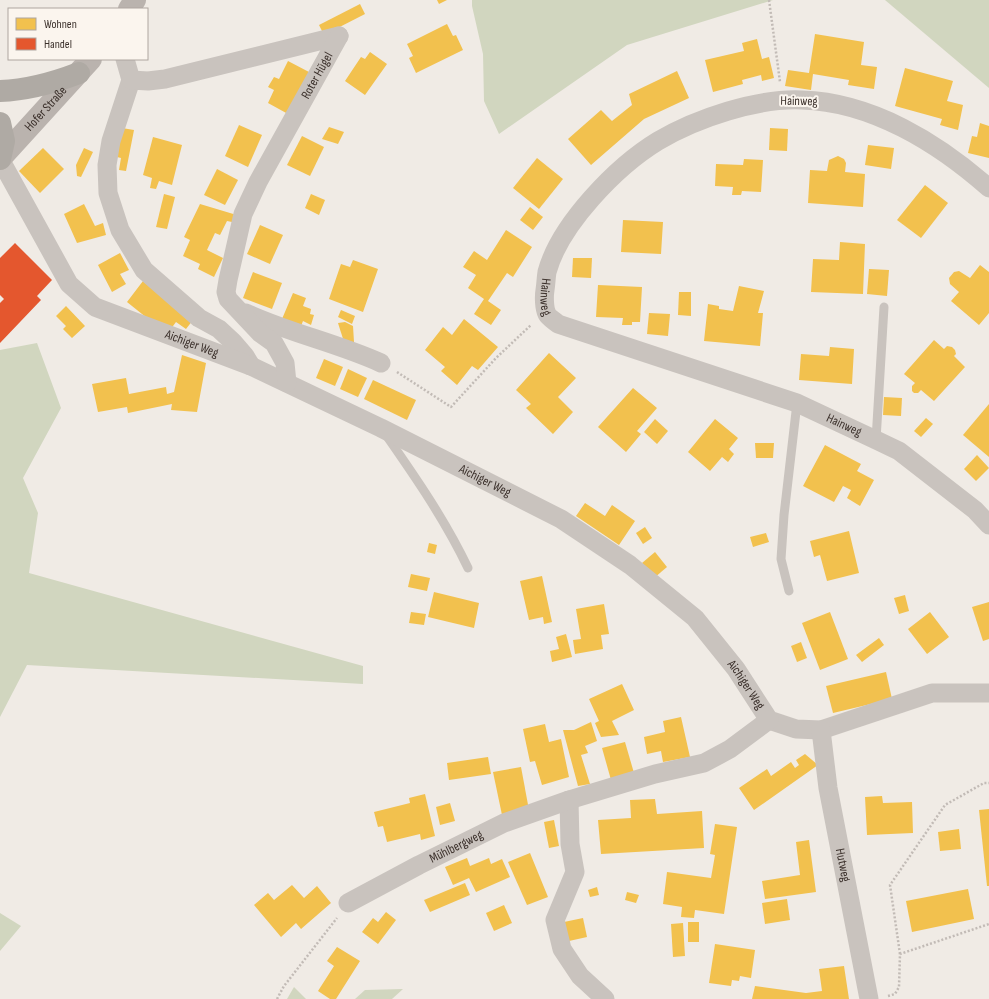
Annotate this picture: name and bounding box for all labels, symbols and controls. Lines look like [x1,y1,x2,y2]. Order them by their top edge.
legend [8,8,148,60]
text: Wohnen [44,17,77,32]
text: Handel [44,37,72,52]
street label: Roter Hügel [298,49,336,102]
street label: Hofer Straße [21,83,70,135]
street label: Hainweg [780,93,818,109]
street label: Hainweg [536,278,555,318]
street label: Aichiger Weg [162,326,221,361]
street label: Hainweg [824,410,864,440]
street label: Aichiger Weg [456,460,514,500]
street label: Aichiger Weg [723,656,768,713]
street label: Mühlbergweg [427,827,486,867]
street label: Hutweg [832,847,854,883]

